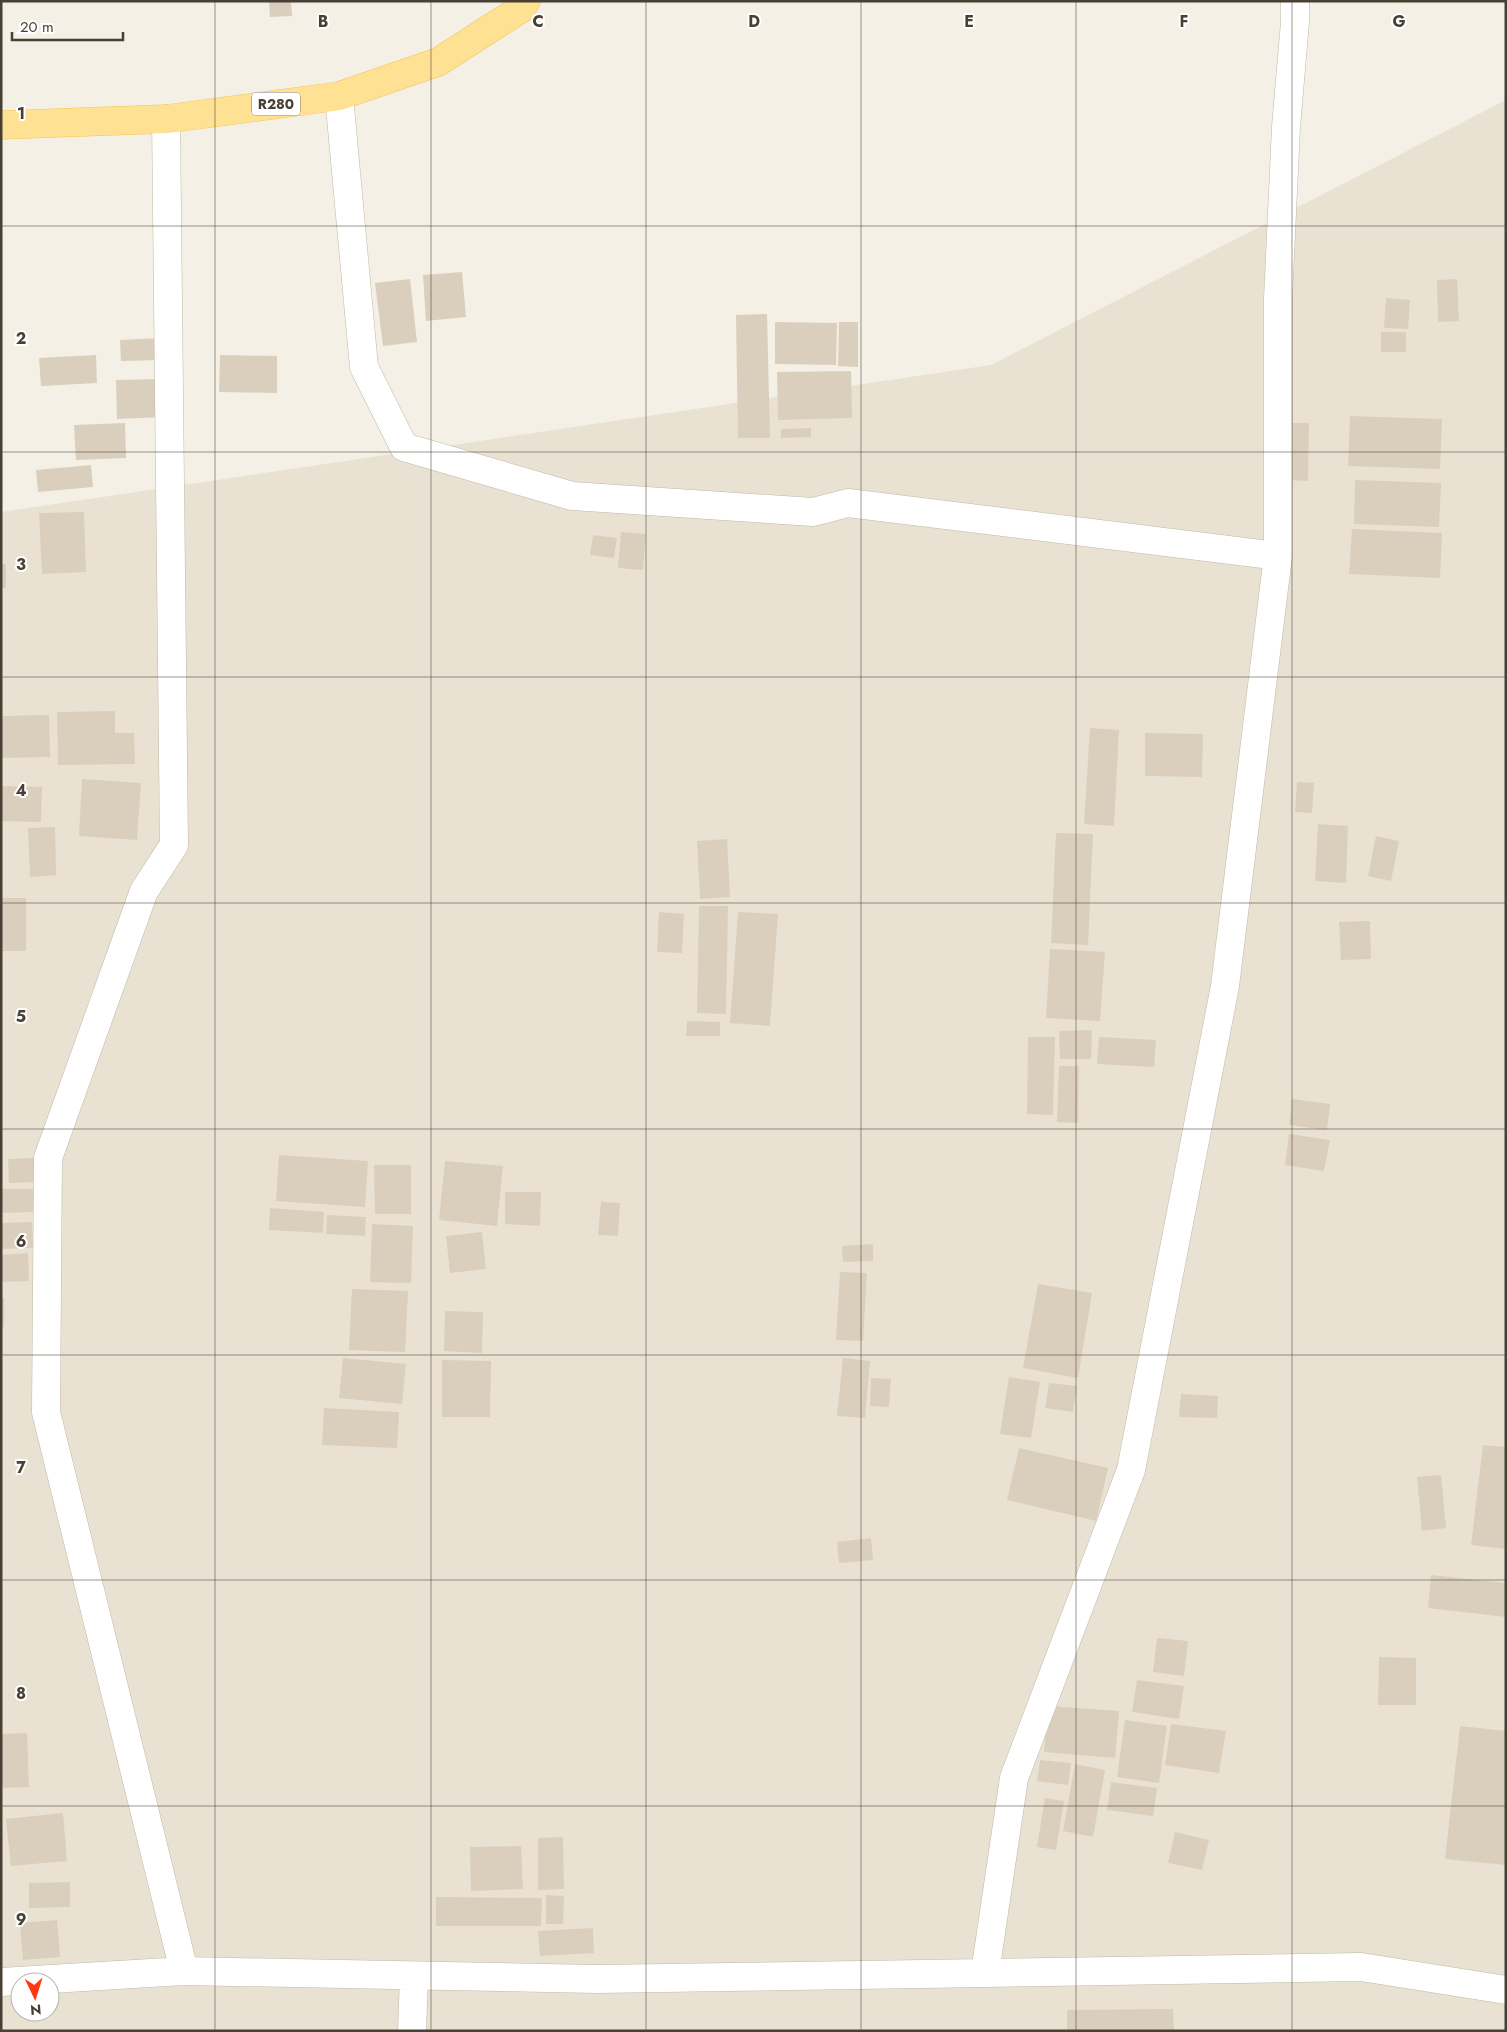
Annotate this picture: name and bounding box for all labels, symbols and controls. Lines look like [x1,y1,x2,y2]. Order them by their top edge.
scale bar [12,10,124,42]
text: B [318,10,328,33]
text: C [532,10,544,33]
text: D [748,10,760,33]
text: E [964,10,974,33]
text: F [1180,10,1188,33]
text: G [1392,10,1406,33]
text: 20 m [20,16,54,38]
road number: R280 [252,92,300,116]
text: 1 [17,102,25,125]
text: 2 [16,327,26,350]
text: 3 [16,553,26,576]
text: 4 [15,779,27,802]
text: 5 [16,1005,26,1028]
text: 6 [16,1230,26,1253]
text: 7 [16,1456,26,1479]
text: 8 [16,1682,26,1705]
text: 9 [16,1908,26,1931]
north arrow [10,1972,60,2022]
text: N [30,2000,42,2020]

